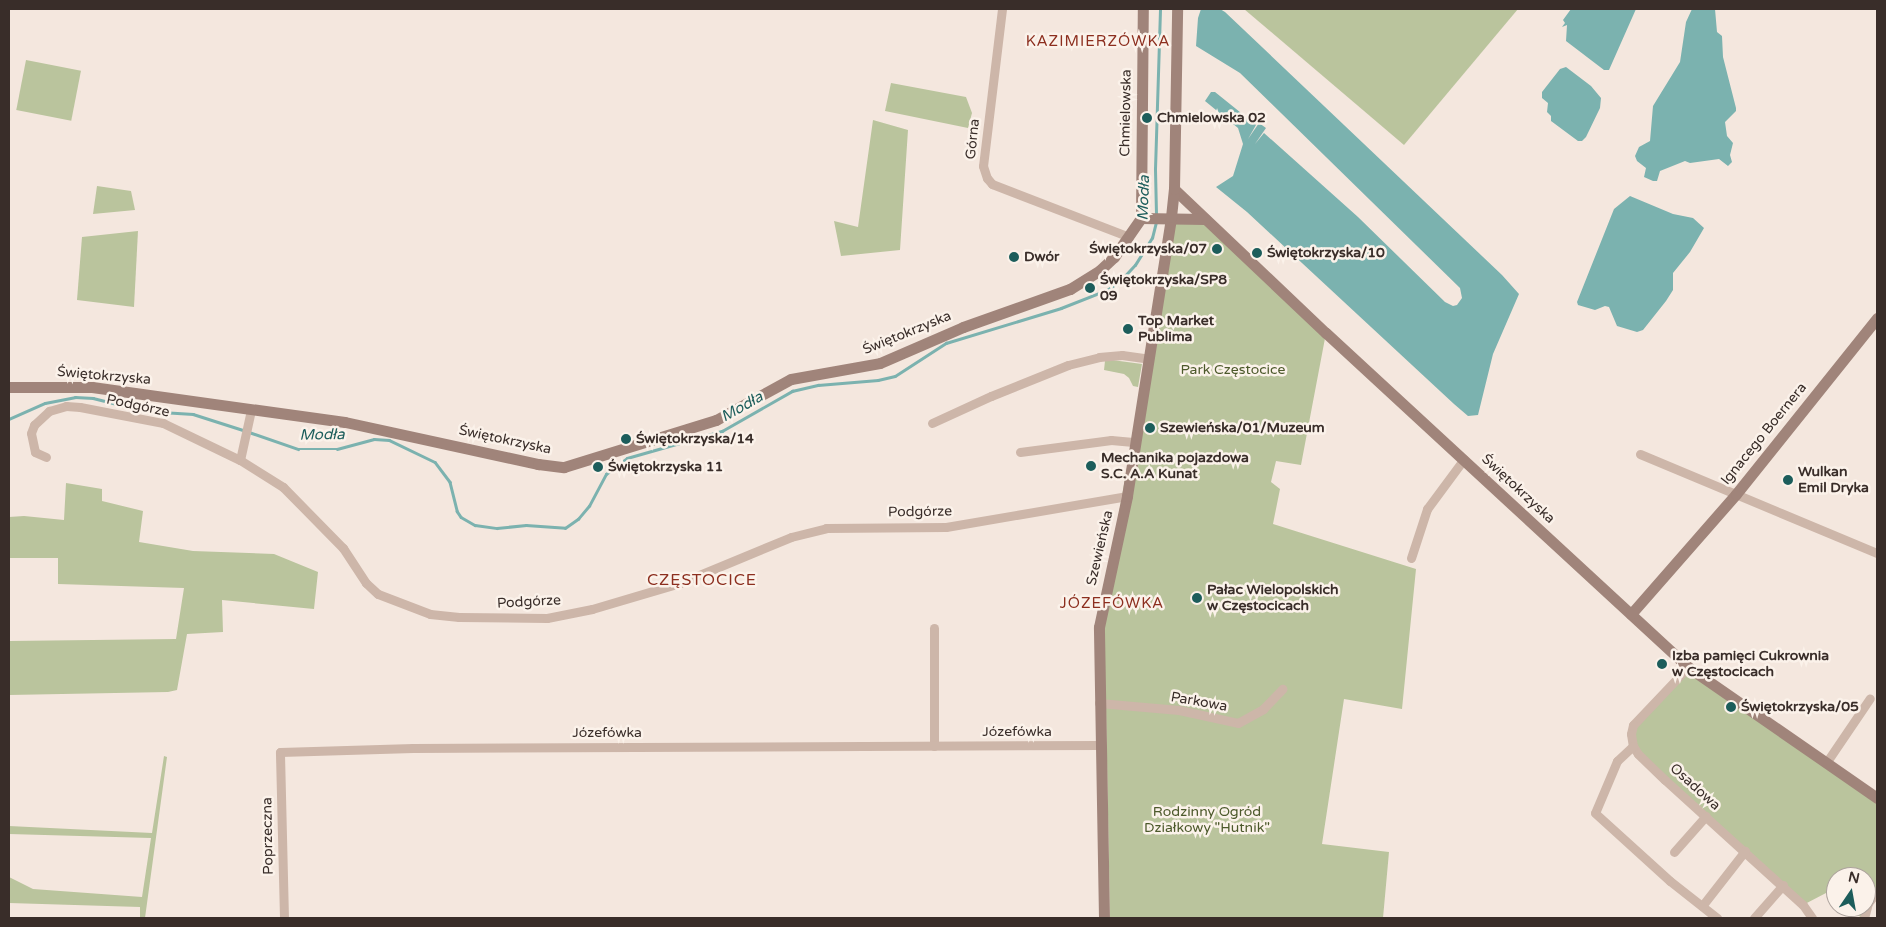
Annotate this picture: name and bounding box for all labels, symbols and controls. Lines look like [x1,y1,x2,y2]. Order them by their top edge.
district label: KAZIMIERZÓWKA [1024,33,1172,51]
street label: Chmielowska [1117,69,1135,157]
place label: Chmielowska 02 [1157,110,1266,126]
marker: Chmielowska 02 [1141,112,1153,124]
street label: Górna [963,118,983,160]
water label: Modła [1134,175,1154,221]
place label: Świętokrzyska/07 [1089,241,1207,257]
marker: Świętokrzyska/07 [1211,243,1223,255]
place label: Świętokrzyska/10 [1267,245,1385,261]
marker: Świętokrzyska/10 [1251,247,1263,259]
place label: Dwór [1024,249,1059,265]
marker: Dwór [1008,251,1020,263]
place label: Świętokrzyska/SP8 09 [1100,272,1227,304]
marker: Świętokrzyska/SP8 09 [1084,282,1096,294]
street label: Świętokrzyska [860,308,954,358]
place label: Top Market Publima [1138,313,1214,346]
marker: Top Market Publima [1122,323,1134,335]
park label: Park Częstocice [1181,362,1285,378]
street label: Świętokrzyska [56,364,152,388]
street label: Ignacego Boernera [1718,380,1810,488]
water label: Modła [718,388,766,426]
street label: Podgórze [105,391,171,421]
place label: Szewieńska/01/Muzeum [1160,420,1325,436]
street label: Świętokrzyska [457,422,553,458]
marker: Szewieńska/01/Muzeum [1144,422,1156,434]
water label: Modła [299,426,345,444]
place label: Świętokrzyska/14 [636,431,754,447]
marker: Świętokrzyska/14 [620,433,632,445]
place label: Mechanika pojazdowa S.C. A.A Kunat [1101,450,1249,482]
street label: Świętokrzyska [1478,451,1558,527]
place label: Świętokrzyska 11 [608,459,723,475]
marker: Mechanika pojazdowa S.C. A.A Kunat [1085,460,1097,472]
marker: Świętokrzyska 11 [592,461,604,473]
place label: Wulkan Emil Dryka [1798,464,1869,497]
marker: Wulkan Emil Dryka [1782,474,1794,486]
street label: Podgórze [888,503,952,521]
street label: Szewieńska [1083,509,1117,587]
district label: CZĘSTOCICE [646,570,758,590]
place label: Pałac Wielopolskich w Częstocicach [1207,582,1339,614]
street label: Podgórze [497,592,561,612]
marker: Pałac Wielopolskich w Częstocicach [1191,592,1203,604]
district label: JÓZEFÓWKA [1059,595,1165,613]
place label: Izba pamięci Cukrownia w Częstocicach [1672,648,1829,680]
marker: Izba pamięci Cukrownia w Częstocicach [1656,658,1668,670]
street label: Parkowa [1169,689,1229,715]
place label: Świętokrzyska/05 [1741,699,1859,715]
marker: Świętokrzyska/05 [1725,701,1737,713]
street label: Józefówka [982,724,1052,740]
street label: Józefówka [572,725,642,741]
street label: Osadowa [1666,760,1724,814]
street label: Poprzeczna [259,797,277,875]
park label: Rodzinny Ogród Działkowy "Hutnik" [1144,804,1270,836]
north arrow [1826,867,1876,917]
text: N [1847,868,1861,887]

